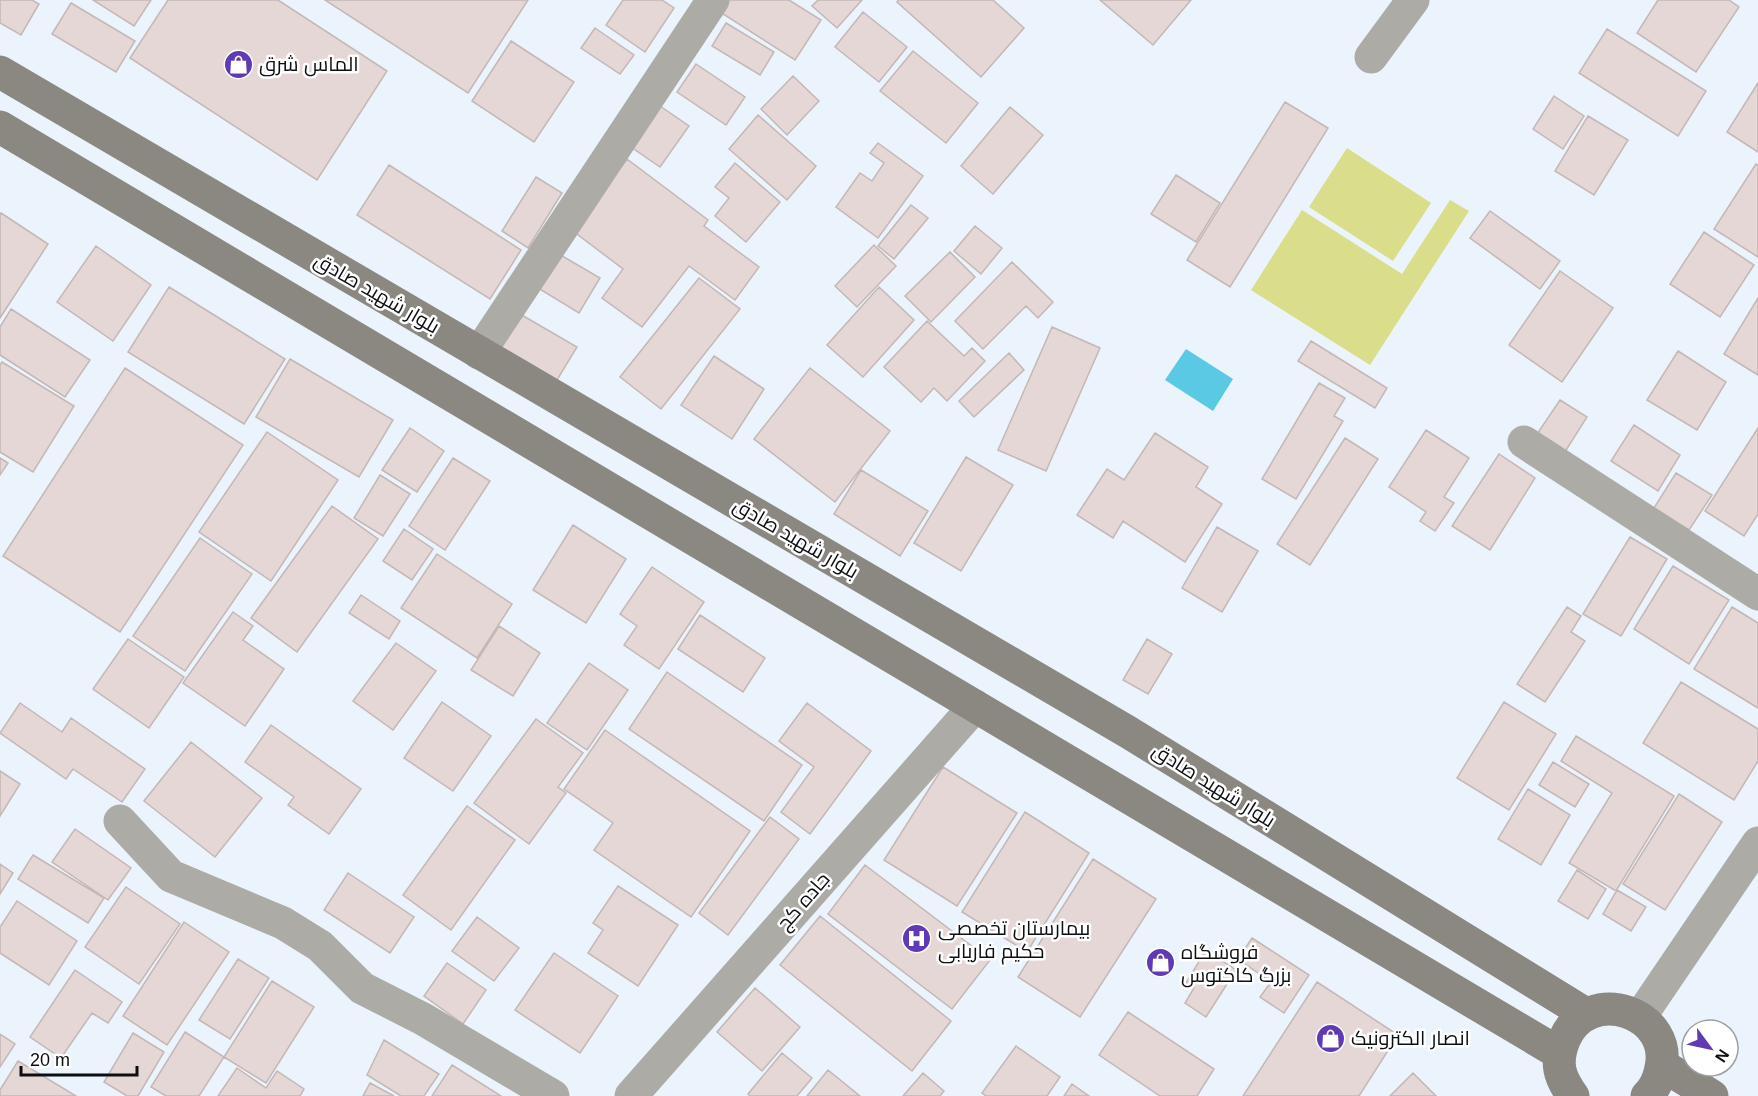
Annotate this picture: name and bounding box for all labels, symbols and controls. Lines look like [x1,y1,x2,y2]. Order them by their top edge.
shop icon: الماس شرق [222,48,254,80]
place label: الماس شرق [259,53,359,77]
street label: بلوار شهید صادق [310,248,443,339]
street label: بلوار شهید صادق [729,493,862,584]
street label: بلوار شهید صادق [1148,738,1279,833]
street label: جاده کج [772,868,836,936]
place label: بیمارستان تخصصی حکیم فاریابی [938,917,1090,965]
hospital icon: بیمارستان تخصصی حکیم فاریابی [901,923,933,955]
place label: فروشگاه بزرگ کاکتوس [1181,941,1291,988]
shop icon: فروشگاه بزرگ کاکتوس [1144,947,1176,979]
north arrow [1680,1018,1740,1078]
shop icon: انصار الکترونیک [1314,1022,1346,1054]
place label: انصار الکترونیک [1351,1027,1470,1050]
scale bar [21,1039,136,1077]
text: N [1712,1046,1732,1065]
text: 20 m [30,1050,70,1070]

